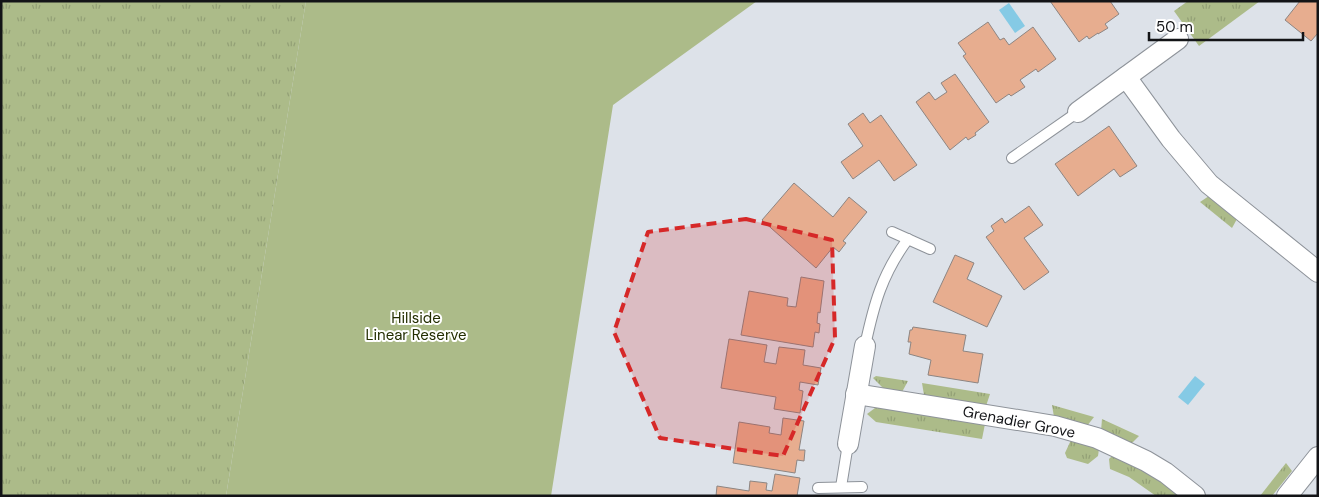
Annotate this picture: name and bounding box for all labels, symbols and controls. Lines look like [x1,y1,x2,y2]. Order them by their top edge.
scale bar [1149,10,1303,42]
text: 50 m [1156,17,1193,37]
park label: Hillside Linear Reserve [366,308,466,345]
street label: Grenadier Grove [961,401,1077,443]

